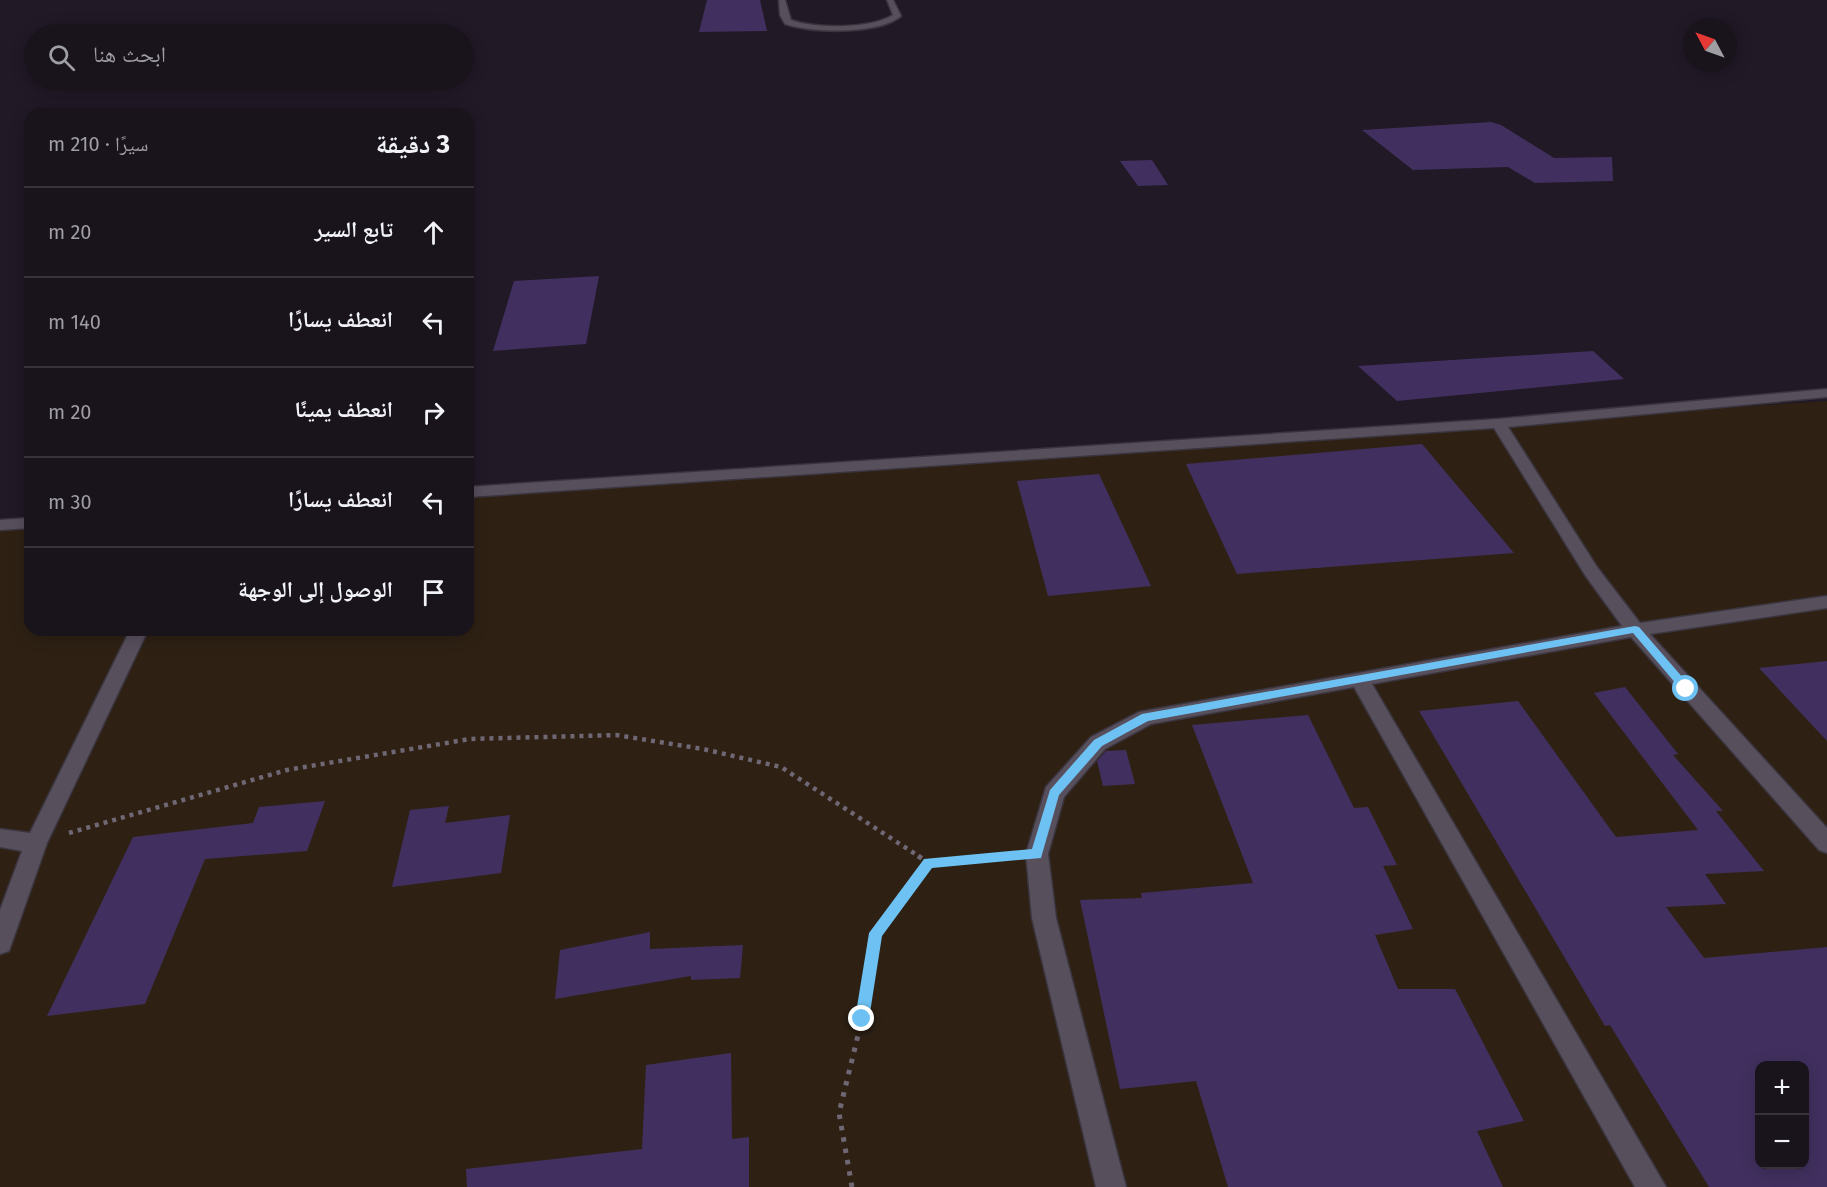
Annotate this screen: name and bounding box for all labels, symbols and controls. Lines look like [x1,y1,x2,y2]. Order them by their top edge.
north arrow [1683,18,1737,72]
search box [24,24,474,90]
icon: search [45,41,78,74]
text: ابحث هنا [93,41,166,68]
text: 3 دقيقة [376,129,450,160]
text: سيرًا · 210 m [48,132,148,156]
text: تابع السير [314,216,393,243]
icon: ahead [417,216,450,249]
text: 20 m [48,220,92,244]
text: انعطف يسارًا [288,306,393,333]
icon: left [417,306,450,339]
text: 140 m [48,310,101,334]
text: انعطف يمينًا [294,396,393,423]
icon: right [417,396,450,429]
text: 20 m [48,400,92,424]
text: انعطف يسارًا [288,486,393,513]
icon: left [417,486,450,519]
text: 30 m [48,490,92,514]
text: الوصول إلى الوجهة [238,576,393,603]
icon: arrive [417,576,450,609]
route start [1672,675,1698,701]
route end [848,1005,874,1031]
map controls [1755,1061,1809,1169]
button: + [1755,1061,1809,1115]
button: − [1755,1115,1809,1169]

